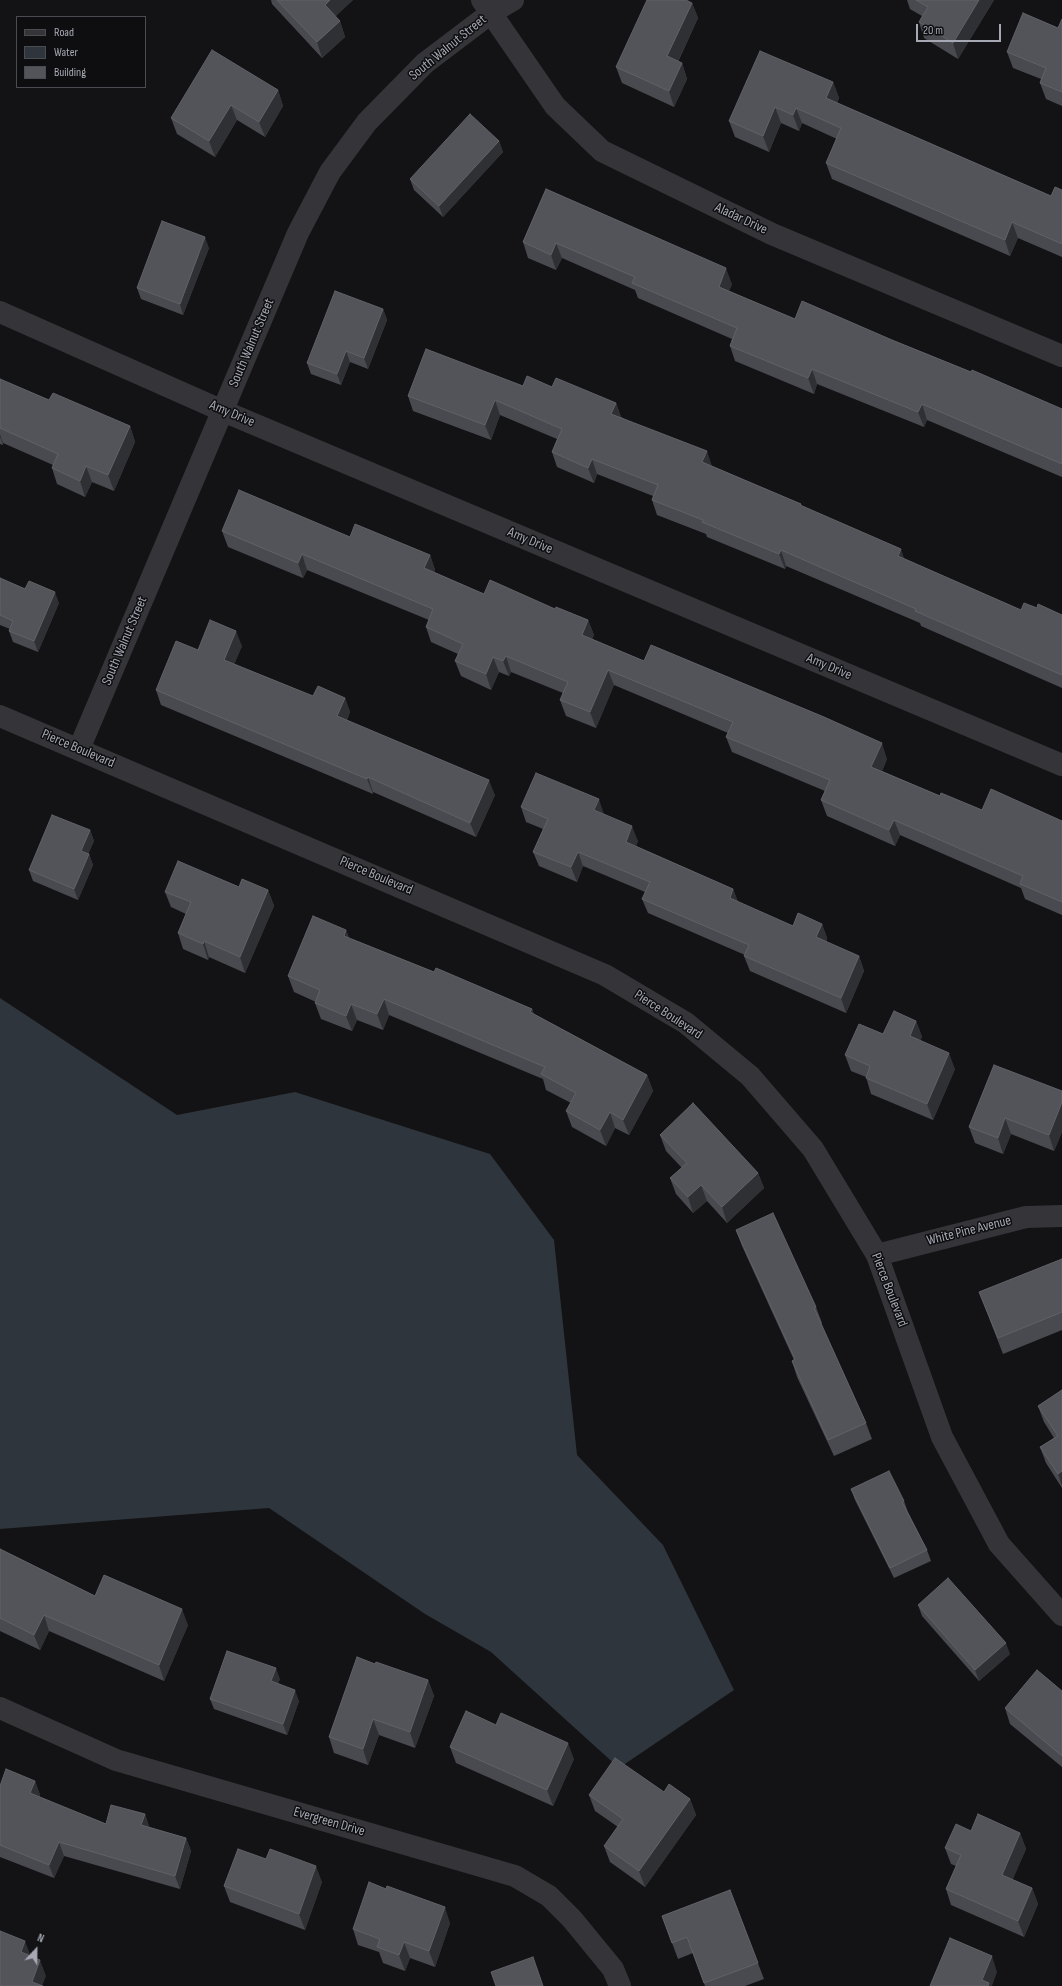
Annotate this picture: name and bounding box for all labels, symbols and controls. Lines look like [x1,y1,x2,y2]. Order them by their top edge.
street label: South Walnut Street [406,12,490,84]
legend [16,16,146,88]
scale bar [918,16,1003,42]
text: 20 m [923,23,943,38]
text: Road [54,25,74,40]
text: Water [54,45,78,60]
text: Building [54,65,86,80]
street label: Aladar Drive [712,200,770,238]
street label: South Walnut Street [226,296,278,390]
street label: Amy Drive [207,397,257,431]
street label: Amy Drive [505,524,555,558]
street label: South Walnut Street [99,594,151,688]
street label: Amy Drive [804,650,854,684]
street label: Pierce Boulevard [39,726,117,772]
street label: Pierce Boulevard [337,853,415,899]
street label: Pierce Boulevard [631,987,705,1043]
street label: White Pine Avenue [925,1212,1013,1250]
street label: Pierce Boulevard [867,1251,911,1329]
street label: Evergreen Drive [291,1804,367,1840]
north arrow [16,1930,56,1970]
text: N [36,1931,46,1946]

